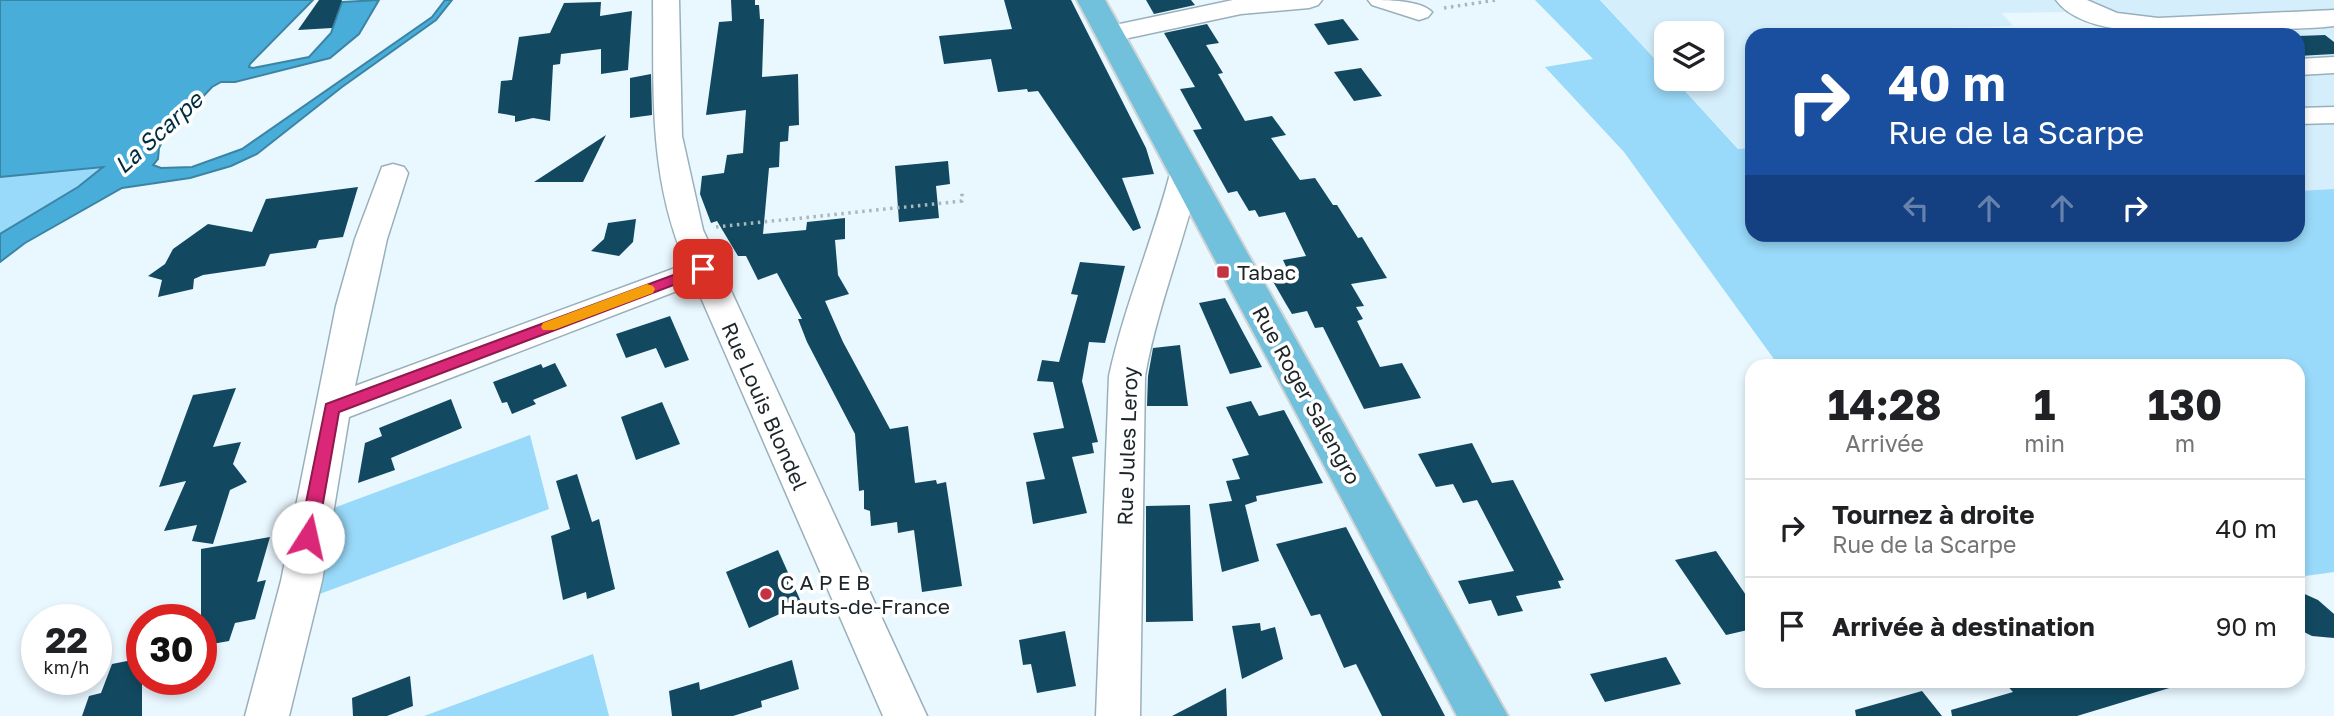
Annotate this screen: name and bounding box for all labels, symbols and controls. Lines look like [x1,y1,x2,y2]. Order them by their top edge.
map controls [1654,21,1724,91]
button: layers [1654,21,1724,91]
text: 40 m [1888,53,2006,112]
icon: right [1773,56,1864,147]
water label: La Scarpe [108,84,209,179]
text: Rue de la Scarpe [1888,113,2144,151]
icon: left [1897,189,1935,227]
icon: ahead [1970,189,2008,227]
icon: ahead [2043,189,2081,227]
icon: right [2116,189,2154,227]
pin [673,239,733,299]
icon: arrive [684,250,722,288]
place label: Tabac [1237,259,1296,285]
marker: Tabac [1215,264,1231,280]
street label: Rue Roger Salengro [1247,301,1367,489]
street label: Rue Louis Blondel [716,318,814,494]
street label: Rue Jules Leroy [1111,366,1143,526]
text: 14:28 [1828,379,1942,429]
text: 1 [2034,379,2055,429]
text: 130 [2148,379,2222,429]
text: Arrivée [1845,429,1924,457]
text: min [2024,429,2065,457]
text: m [2175,429,2195,457]
text: Tournez à droite [1832,499,2035,530]
position arrow [271,500,345,574]
icon: right [1773,509,1811,547]
text: 40 m [2216,513,2277,544]
text: Rue de la Scarpe [1832,530,2016,558]
place label: C A P E B Hauts-de-France [780,569,950,619]
marker: C A P E B Hauts-de-France [758,586,774,602]
speed limit sign: 30 [126,604,217,695]
icon: arrive [1773,607,1811,645]
text: Arrivée à destination [1832,611,2095,642]
text: 90 m [2216,611,2277,642]
text: 22 [45,619,88,661]
text: km/h [44,656,89,678]

